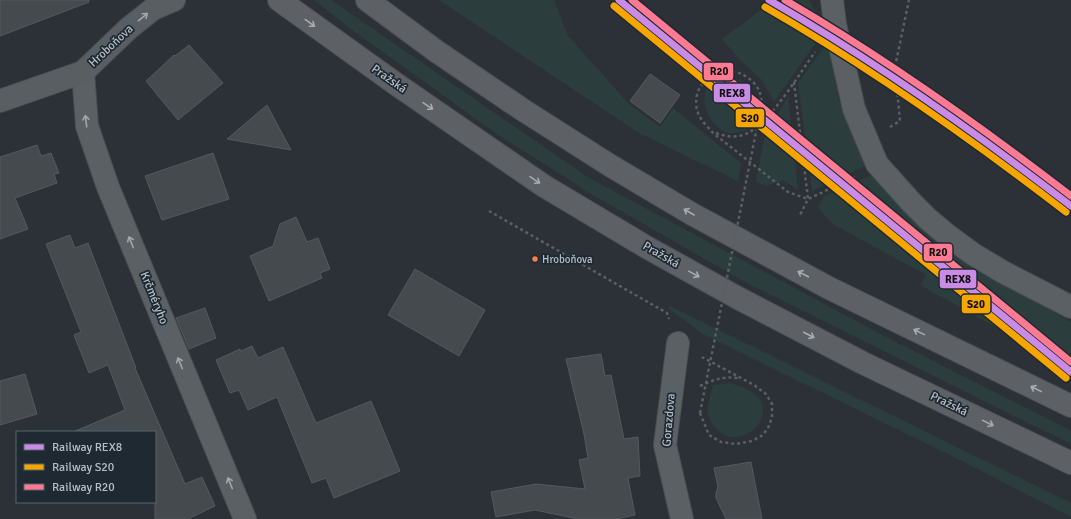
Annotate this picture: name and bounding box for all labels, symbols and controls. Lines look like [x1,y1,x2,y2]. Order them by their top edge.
one-way arrow [138,13,148,22]
one-way arrow [305,19,316,27]
street label: Hroboňova [86,22,136,70]
street label: Pražská [368,61,410,97]
line badge: R20 [703,62,734,81]
text: R20 [710,65,728,78]
line badge: REX8 [713,83,751,103]
text: REX8 [719,87,745,100]
one-way arrow [422,102,433,110]
line badge: S20 [735,108,765,128]
text: S20 [741,112,759,125]
one-way arrow [82,115,90,128]
one-way arrow [530,176,541,184]
one-way arrow [683,208,695,216]
one-way arrow [127,237,134,249]
street label: Pražská [640,239,682,271]
line badge: R20 [923,243,953,262]
text: R20 [929,246,947,259]
place label: Hroboňova [542,253,593,266]
marker: Hroboňova [530,254,540,264]
street label: Krčméryho [137,269,171,327]
line badge: REX8 [939,269,977,289]
one-way arrow [688,270,700,278]
one-way arrow [797,270,809,277]
text: REX8 [945,273,971,286]
line badge: S20 [961,294,991,314]
text: S20 [967,298,985,311]
one-way arrow [913,328,925,336]
one-way arrow [803,331,815,339]
one-way arrow [176,357,184,369]
one-way arrow [1030,385,1042,392]
street label: Pražská [928,389,970,419]
street label: Gorazdova [659,393,679,447]
one-way arrow [982,420,994,427]
legend [16,431,156,503]
text: Railway REX8 [52,440,122,455]
text: Railway S20 [52,460,114,475]
one-way arrow [225,477,233,489]
text: Railway R20 [52,480,115,495]

